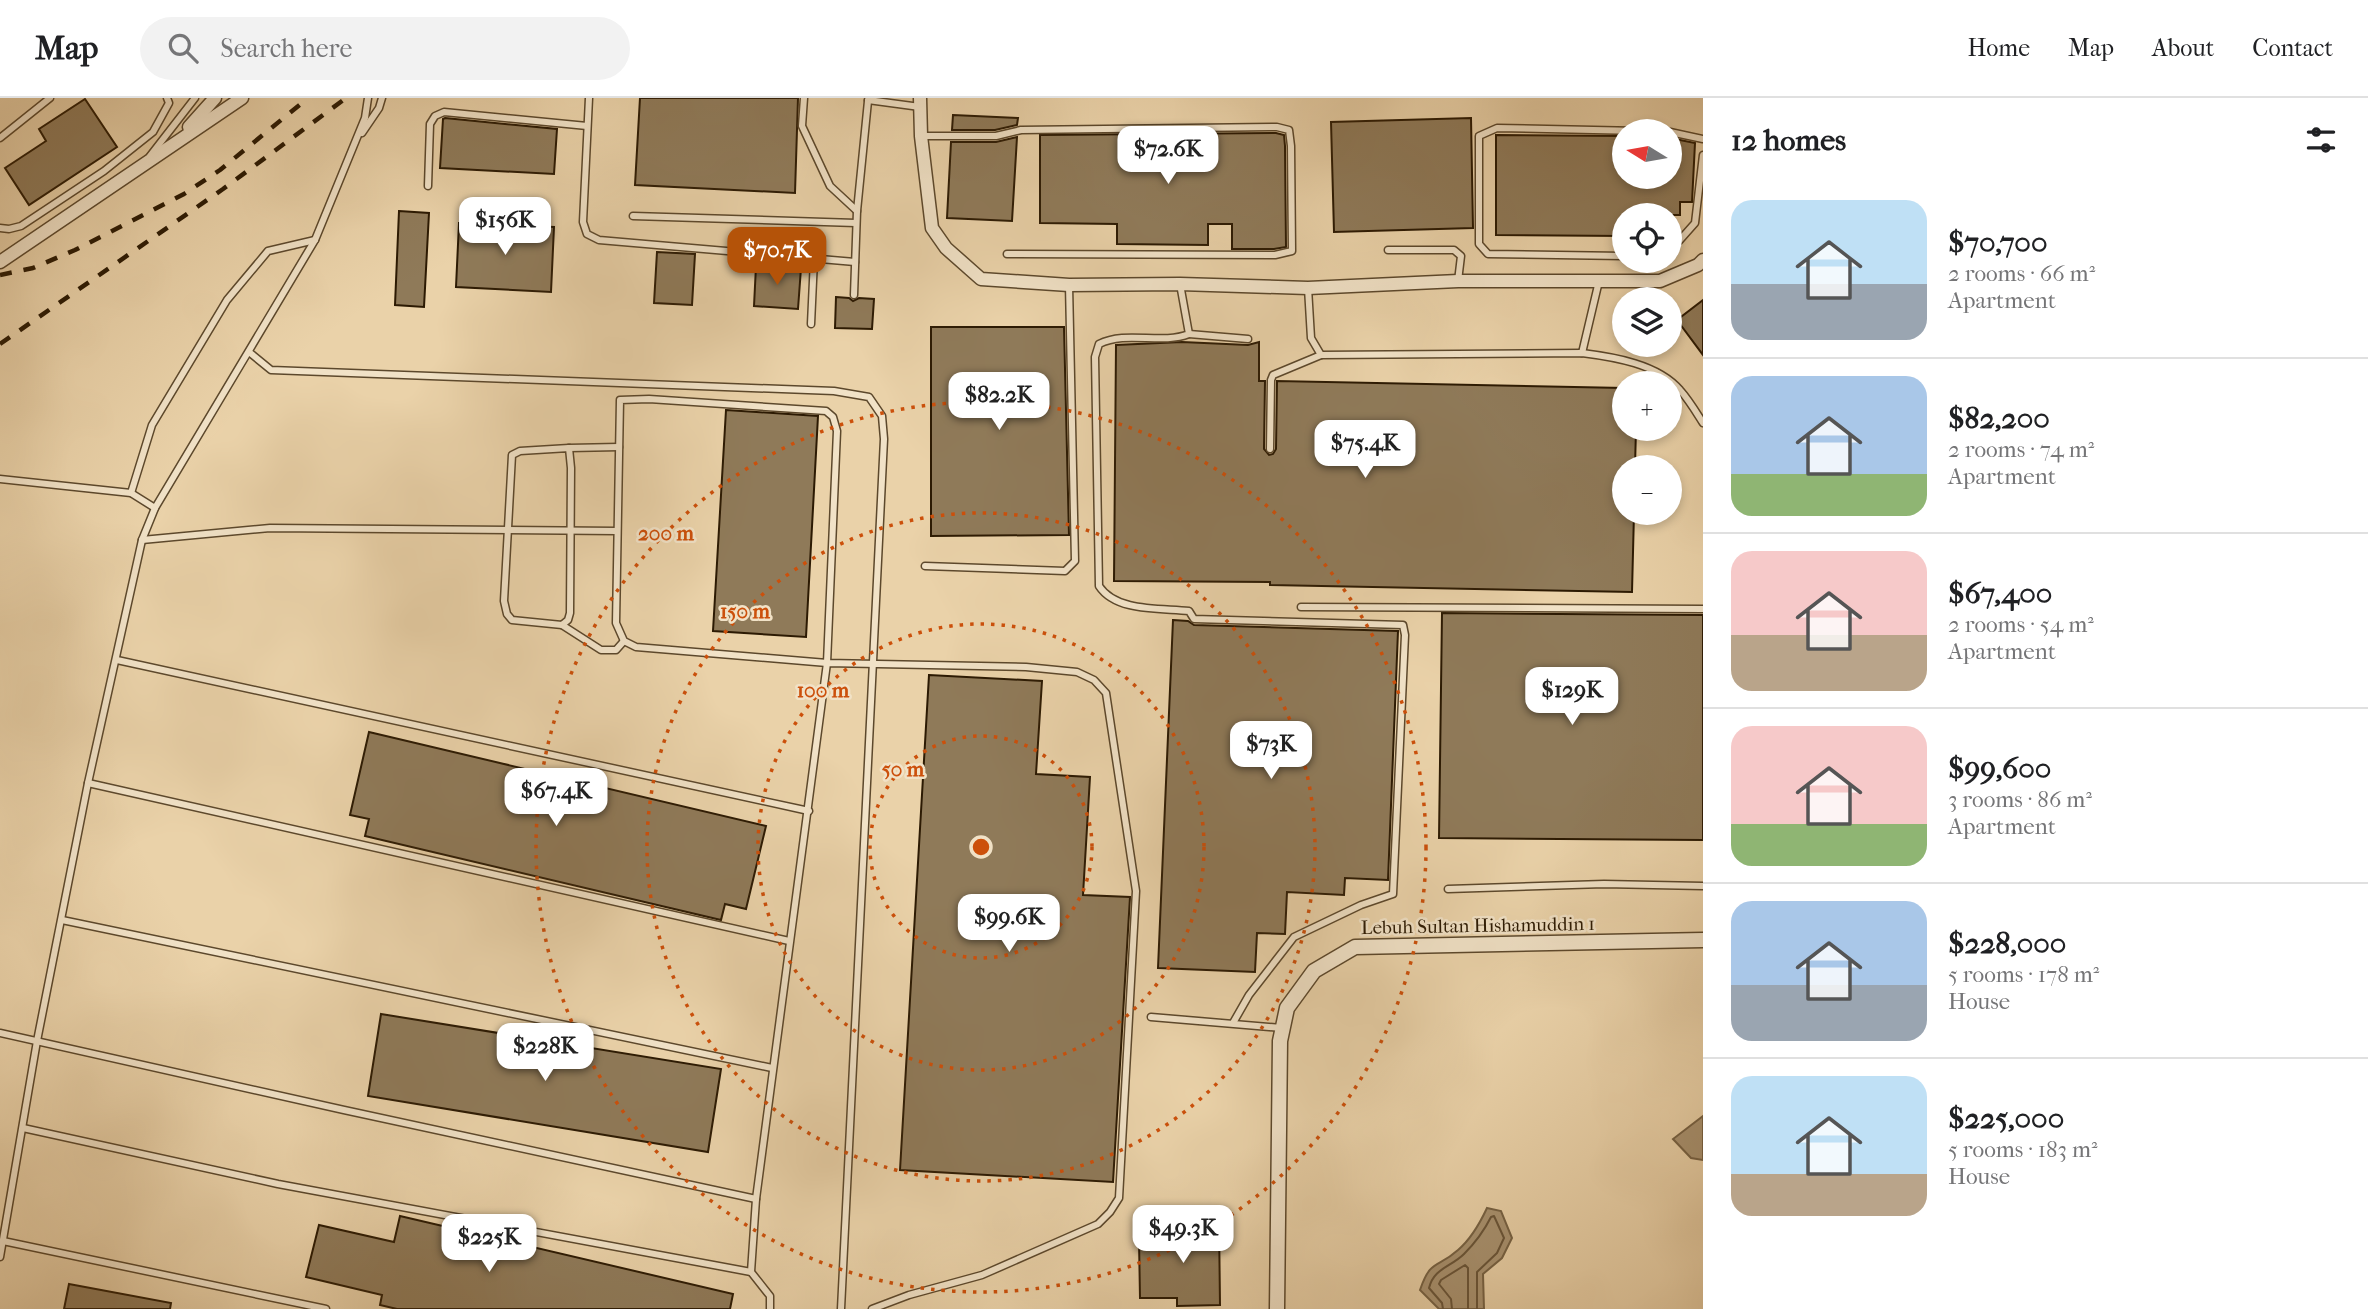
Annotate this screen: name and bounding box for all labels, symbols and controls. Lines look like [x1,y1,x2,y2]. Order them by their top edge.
search box [140,17,630,80]
text: Map [35,29,98,68]
icon: search [164,29,202,67]
text: Search here [220,33,352,64]
text: Home [1968,34,2030,62]
text: Map [2068,34,2114,62]
text: About [2152,34,2214,62]
text: Contact [2252,34,2333,62]
north arrow [1612,119,1682,189]
map controls [1612,119,1682,525]
icon: filters [2302,121,2340,159]
text: 12 homes [1731,123,1846,158]
pin: $72.6K [1111,126,1225,186]
text: $72.6K [1133,135,1203,162]
pin: $156K [456,198,554,257]
button: locate [1612,203,1682,273]
text: $156K [475,206,535,233]
text: $70,700 [1948,225,2047,260]
pin: $70.7K [720,228,834,287]
icon: home [1787,228,1871,312]
text: $70.7K [743,236,811,263]
text: 2 rooms · 66 m² [1948,260,2095,287]
button: layers [1612,287,1682,357]
text: Apartment [1948,287,2056,314]
button: + [1612,371,1682,441]
pin: $82.2K [942,372,1056,432]
text: $82.2K [964,381,1034,408]
text: $82,200 [1948,401,2050,436]
icon: home [1787,404,1871,488]
pin: $75.4K [1308,420,1422,480]
text: $75.4K [1331,429,1400,456]
text: 2 rooms · 74 m² [1948,436,2094,463]
button: − [1612,455,1682,525]
text: Apartment [1948,463,2056,490]
text: 200 m [638,521,695,545]
text: $67,400 [1948,576,2052,611]
icon: home [1787,579,1871,663]
text: 150 m [720,599,771,623]
text: 2 rooms · 54 m² [1948,611,2094,638]
text: Apartment [1948,638,2056,665]
pin: $129K [1523,668,1621,727]
text: $129K [1541,676,1603,703]
text: 100 m [797,678,850,702]
pin: $73K [1230,722,1312,781]
text: $73K [1246,730,1296,757]
text: $99,600 [1948,751,2051,786]
icon: home [1787,754,1871,838]
text: 50 m [882,757,925,781]
pin: $67.4K [499,768,613,828]
text: $67.4K [521,777,591,804]
text: 3 rooms · 86 m² [1948,786,2092,813]
text: Apartment [1948,813,2056,840]
centre of rings [969,835,993,859]
pin: $99.6K [952,894,1066,954]
text: $99.6K [974,903,1044,930]
street label: Lebuh Sultan Hishamuddin 1 [1361,913,1595,939]
text: $228,000 [1948,926,2066,961]
icon: home [1787,929,1871,1013]
text: 5 rooms · 178 m² [1948,961,2099,988]
text: House [1948,988,2010,1015]
pin: $228K [496,1024,594,1083]
text: $228K [513,1032,577,1059]
text: $225,000 [1948,1101,2064,1136]
icon: home [1787,1104,1871,1188]
text: 5 rooms · 183 m² [1948,1136,2098,1163]
text: House [1948,1163,2010,1190]
pin: $49.3K [1126,1206,1240,1265]
pin: $225K [440,1214,538,1274]
text: $49.3K [1149,1214,1217,1241]
text: $225K [458,1223,520,1250]

